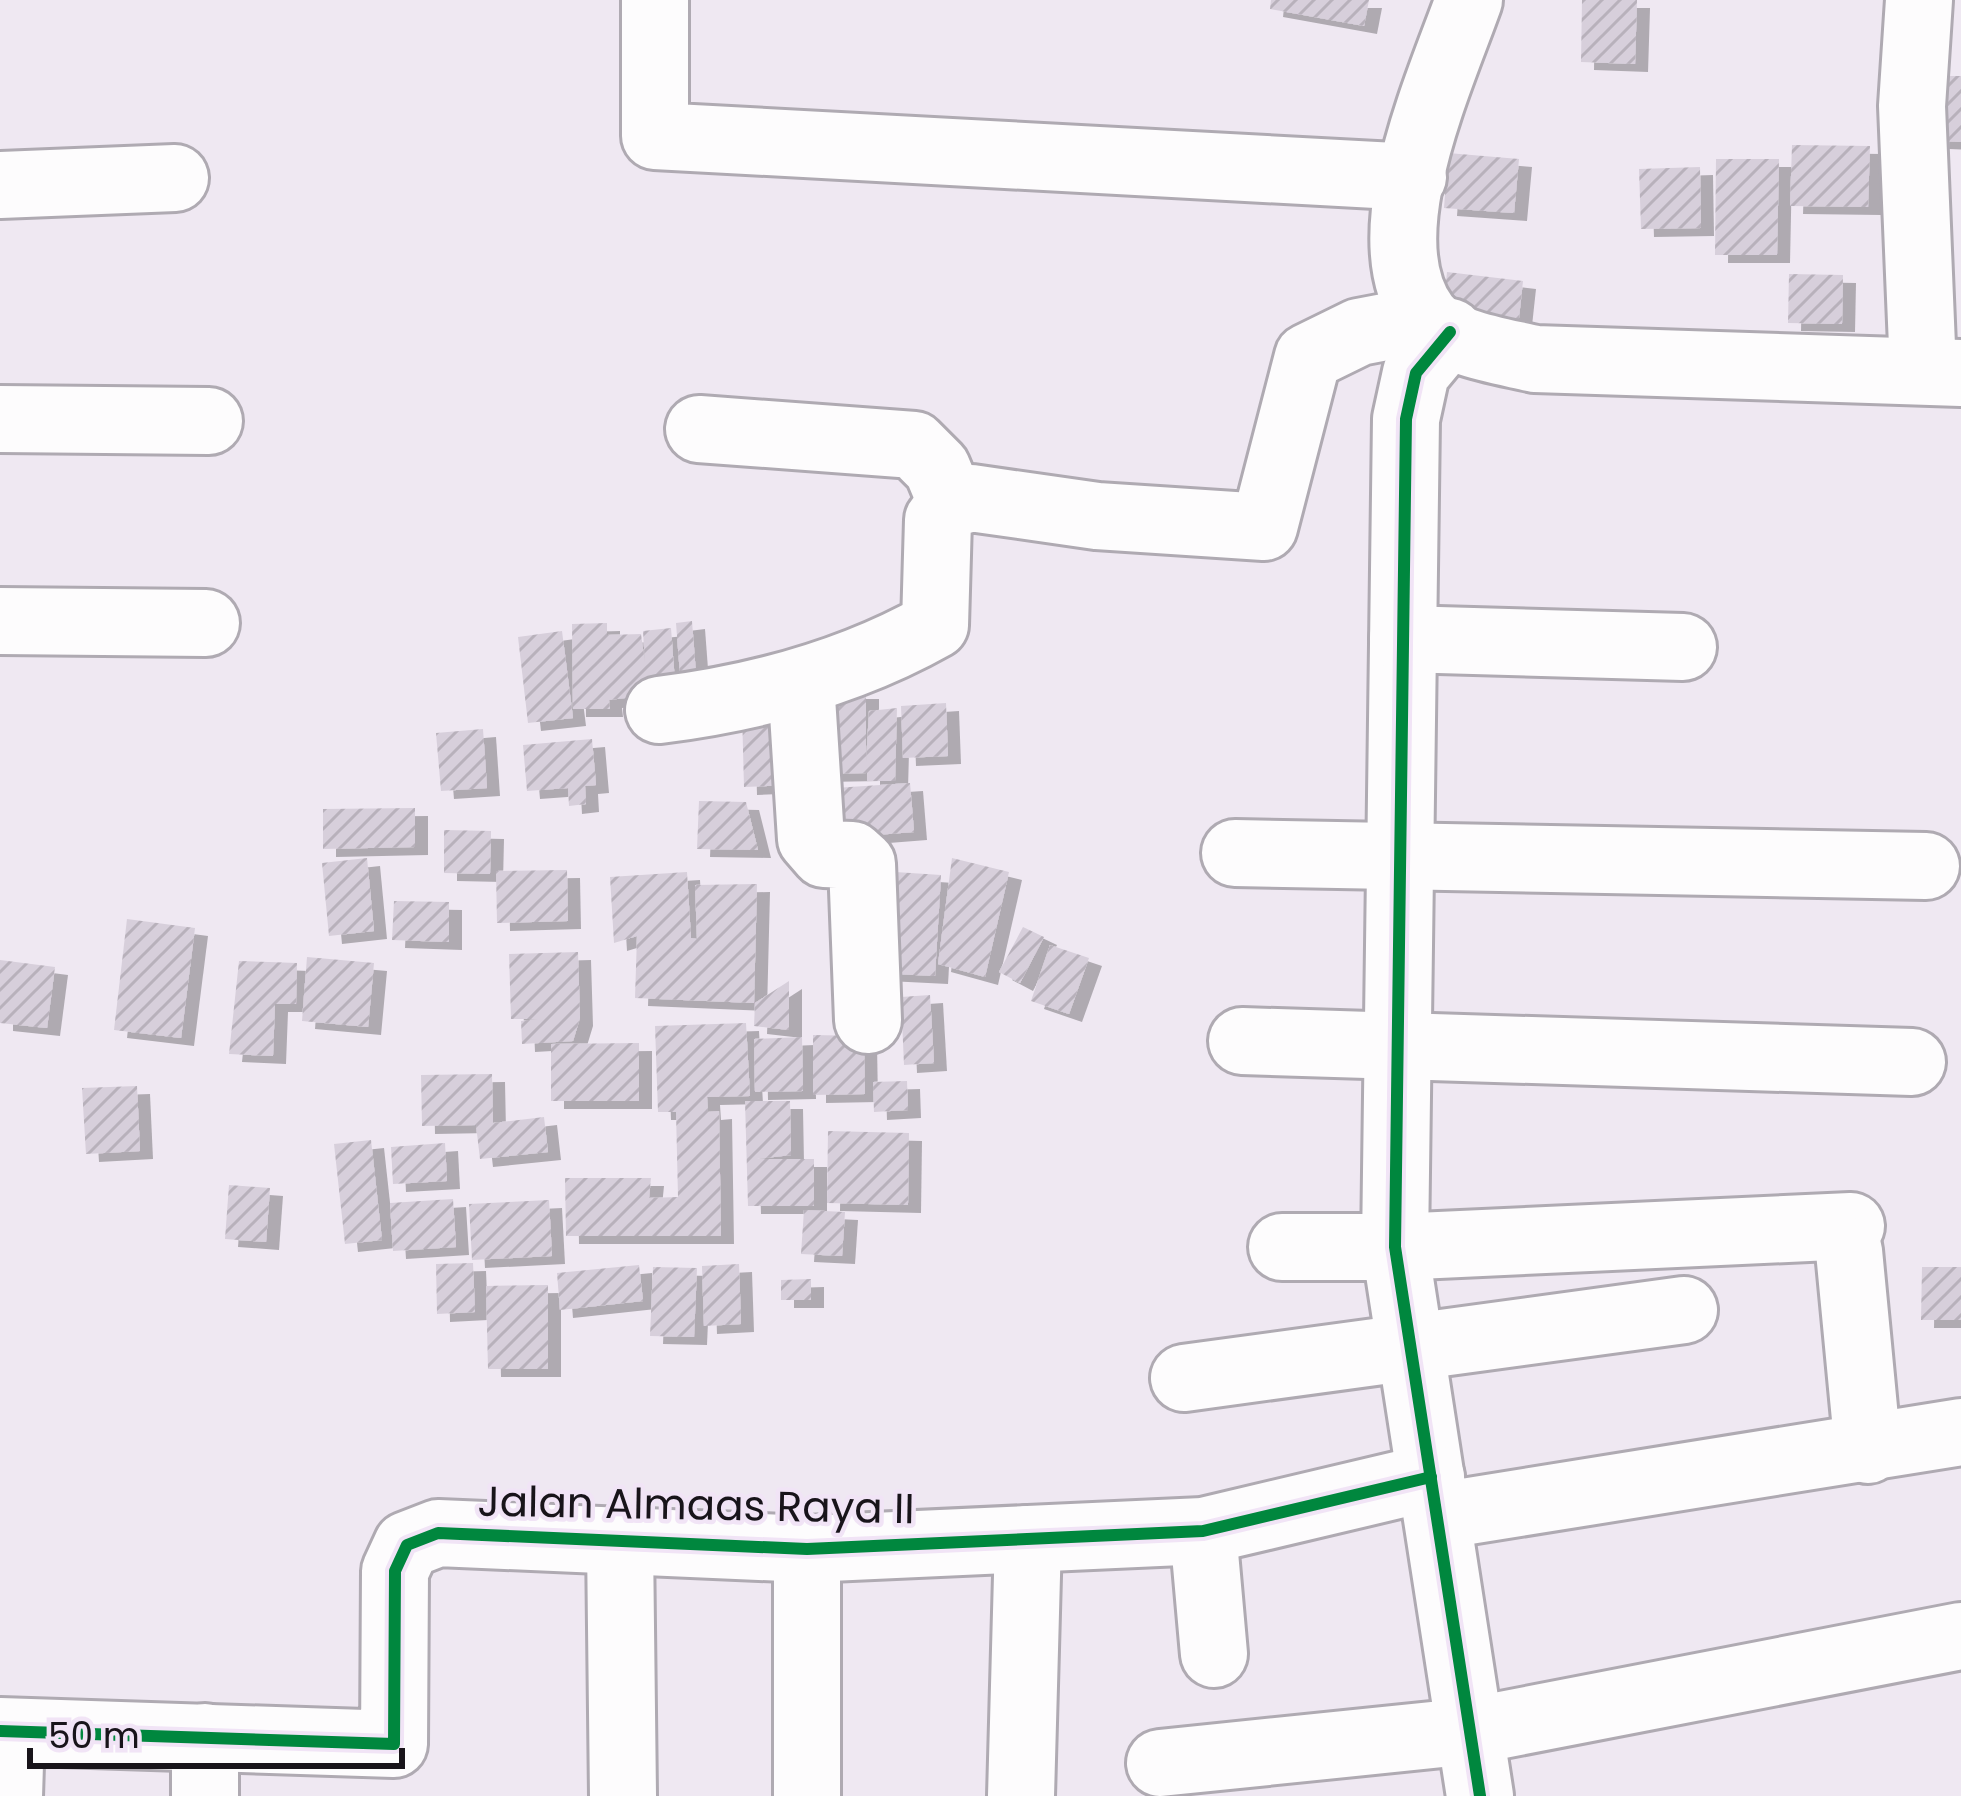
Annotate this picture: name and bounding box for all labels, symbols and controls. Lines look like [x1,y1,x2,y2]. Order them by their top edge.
street label: Jalan Almaas Raya II [477,1472,915,1538]
scale bar [30,1694,402,1768]
text: 50 m [48,1710,140,1761]

